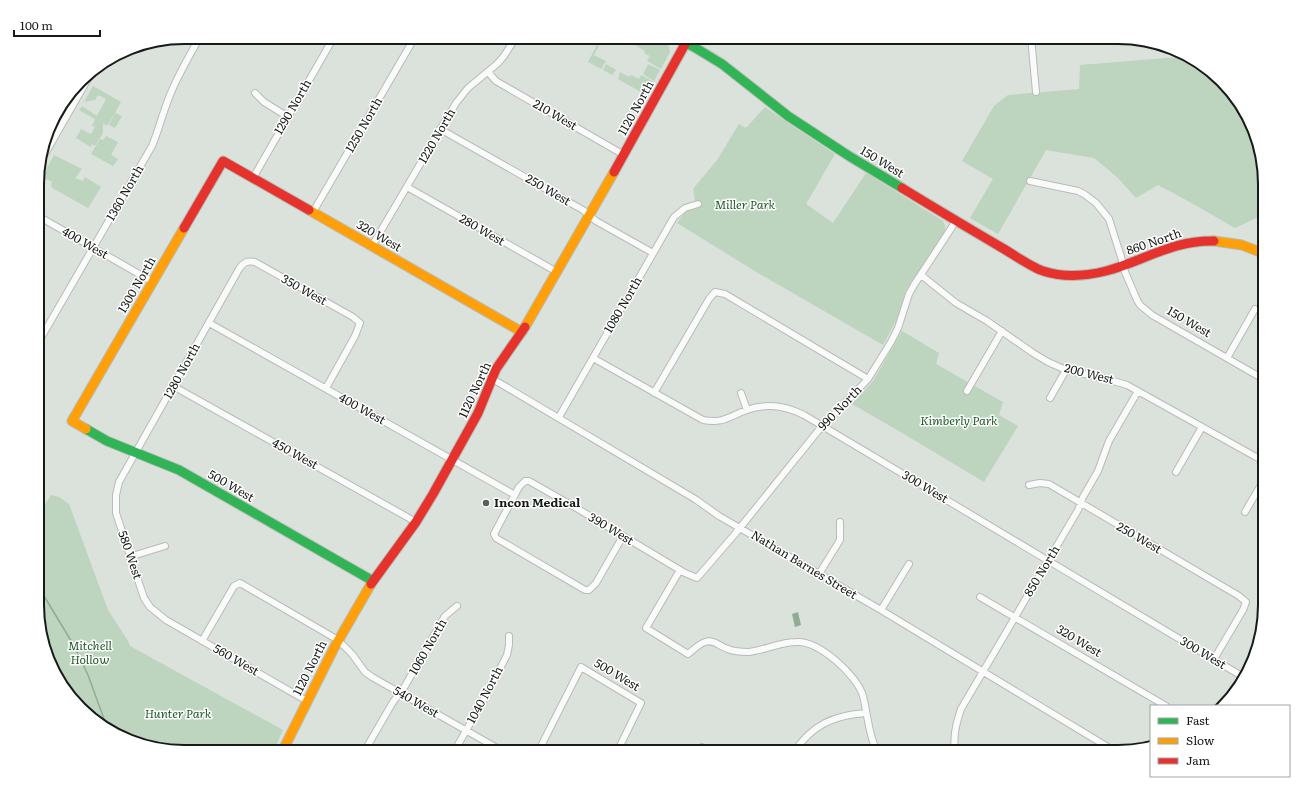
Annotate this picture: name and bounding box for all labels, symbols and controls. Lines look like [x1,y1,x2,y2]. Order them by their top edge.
scale bar [14,12,100,38]
text: 100 m [20,16,53,34]
street label: 1290 North [269,75,315,138]
street label: 1120 North [613,77,658,138]
street label: 1250 North [340,93,386,156]
street label: 210 West [530,94,581,134]
street label: 1220 North [413,104,459,167]
street label: 150 West [857,141,908,181]
street label: 1360 North [101,161,147,224]
street label: 250 West [522,169,575,209]
park label: Miller Park [715,195,776,213]
street label: 280 West [456,209,509,250]
street label: 320 West [353,215,406,255]
street label: 400 West [59,222,112,263]
street label: 860 North [1124,223,1184,259]
street label: 1300 North [113,253,160,316]
street label: 350 West [278,269,331,309]
street label: 1080 North [599,273,646,336]
street label: 150 West [1164,301,1215,341]
street label: 1280 North [158,339,204,402]
street label: 200 West [1063,358,1116,388]
street label: 1120 North [453,359,495,421]
street label: 990 North [813,381,865,434]
street label: 400 West [336,388,389,428]
park label: Kimberly Park [920,411,998,429]
street label: 450 West [269,433,322,473]
street label: 500 West [205,465,258,506]
street label: 300 West [899,465,952,507]
place label: Incon Medical [494,493,581,511]
marker: Incon Medical [481,498,491,508]
street label: 390 West [585,507,638,549]
street label: 250 West [1113,517,1166,557]
street label: Nathan Barnes Street [748,525,861,603]
street label: 580 West [114,528,148,582]
street label: 850 North [1019,541,1064,599]
street label: 1060 North [404,615,451,678]
street label: 320 West [1054,620,1106,661]
street label: 300 West [1177,631,1230,673]
park label: Mitchell Hollow [68,636,113,668]
street label: 1120 North [287,637,331,698]
street label: 560 West [210,639,263,680]
street label: 500 West [591,653,644,695]
street label: 1040 North [461,663,507,726]
street label: 540 West [390,681,443,722]
park label: Hunter Park [145,704,212,722]
legend [1150,705,1290,777]
text: Fast [1186,711,1210,729]
text: Slow [1186,731,1215,749]
text: Jam [1186,751,1211,769]

